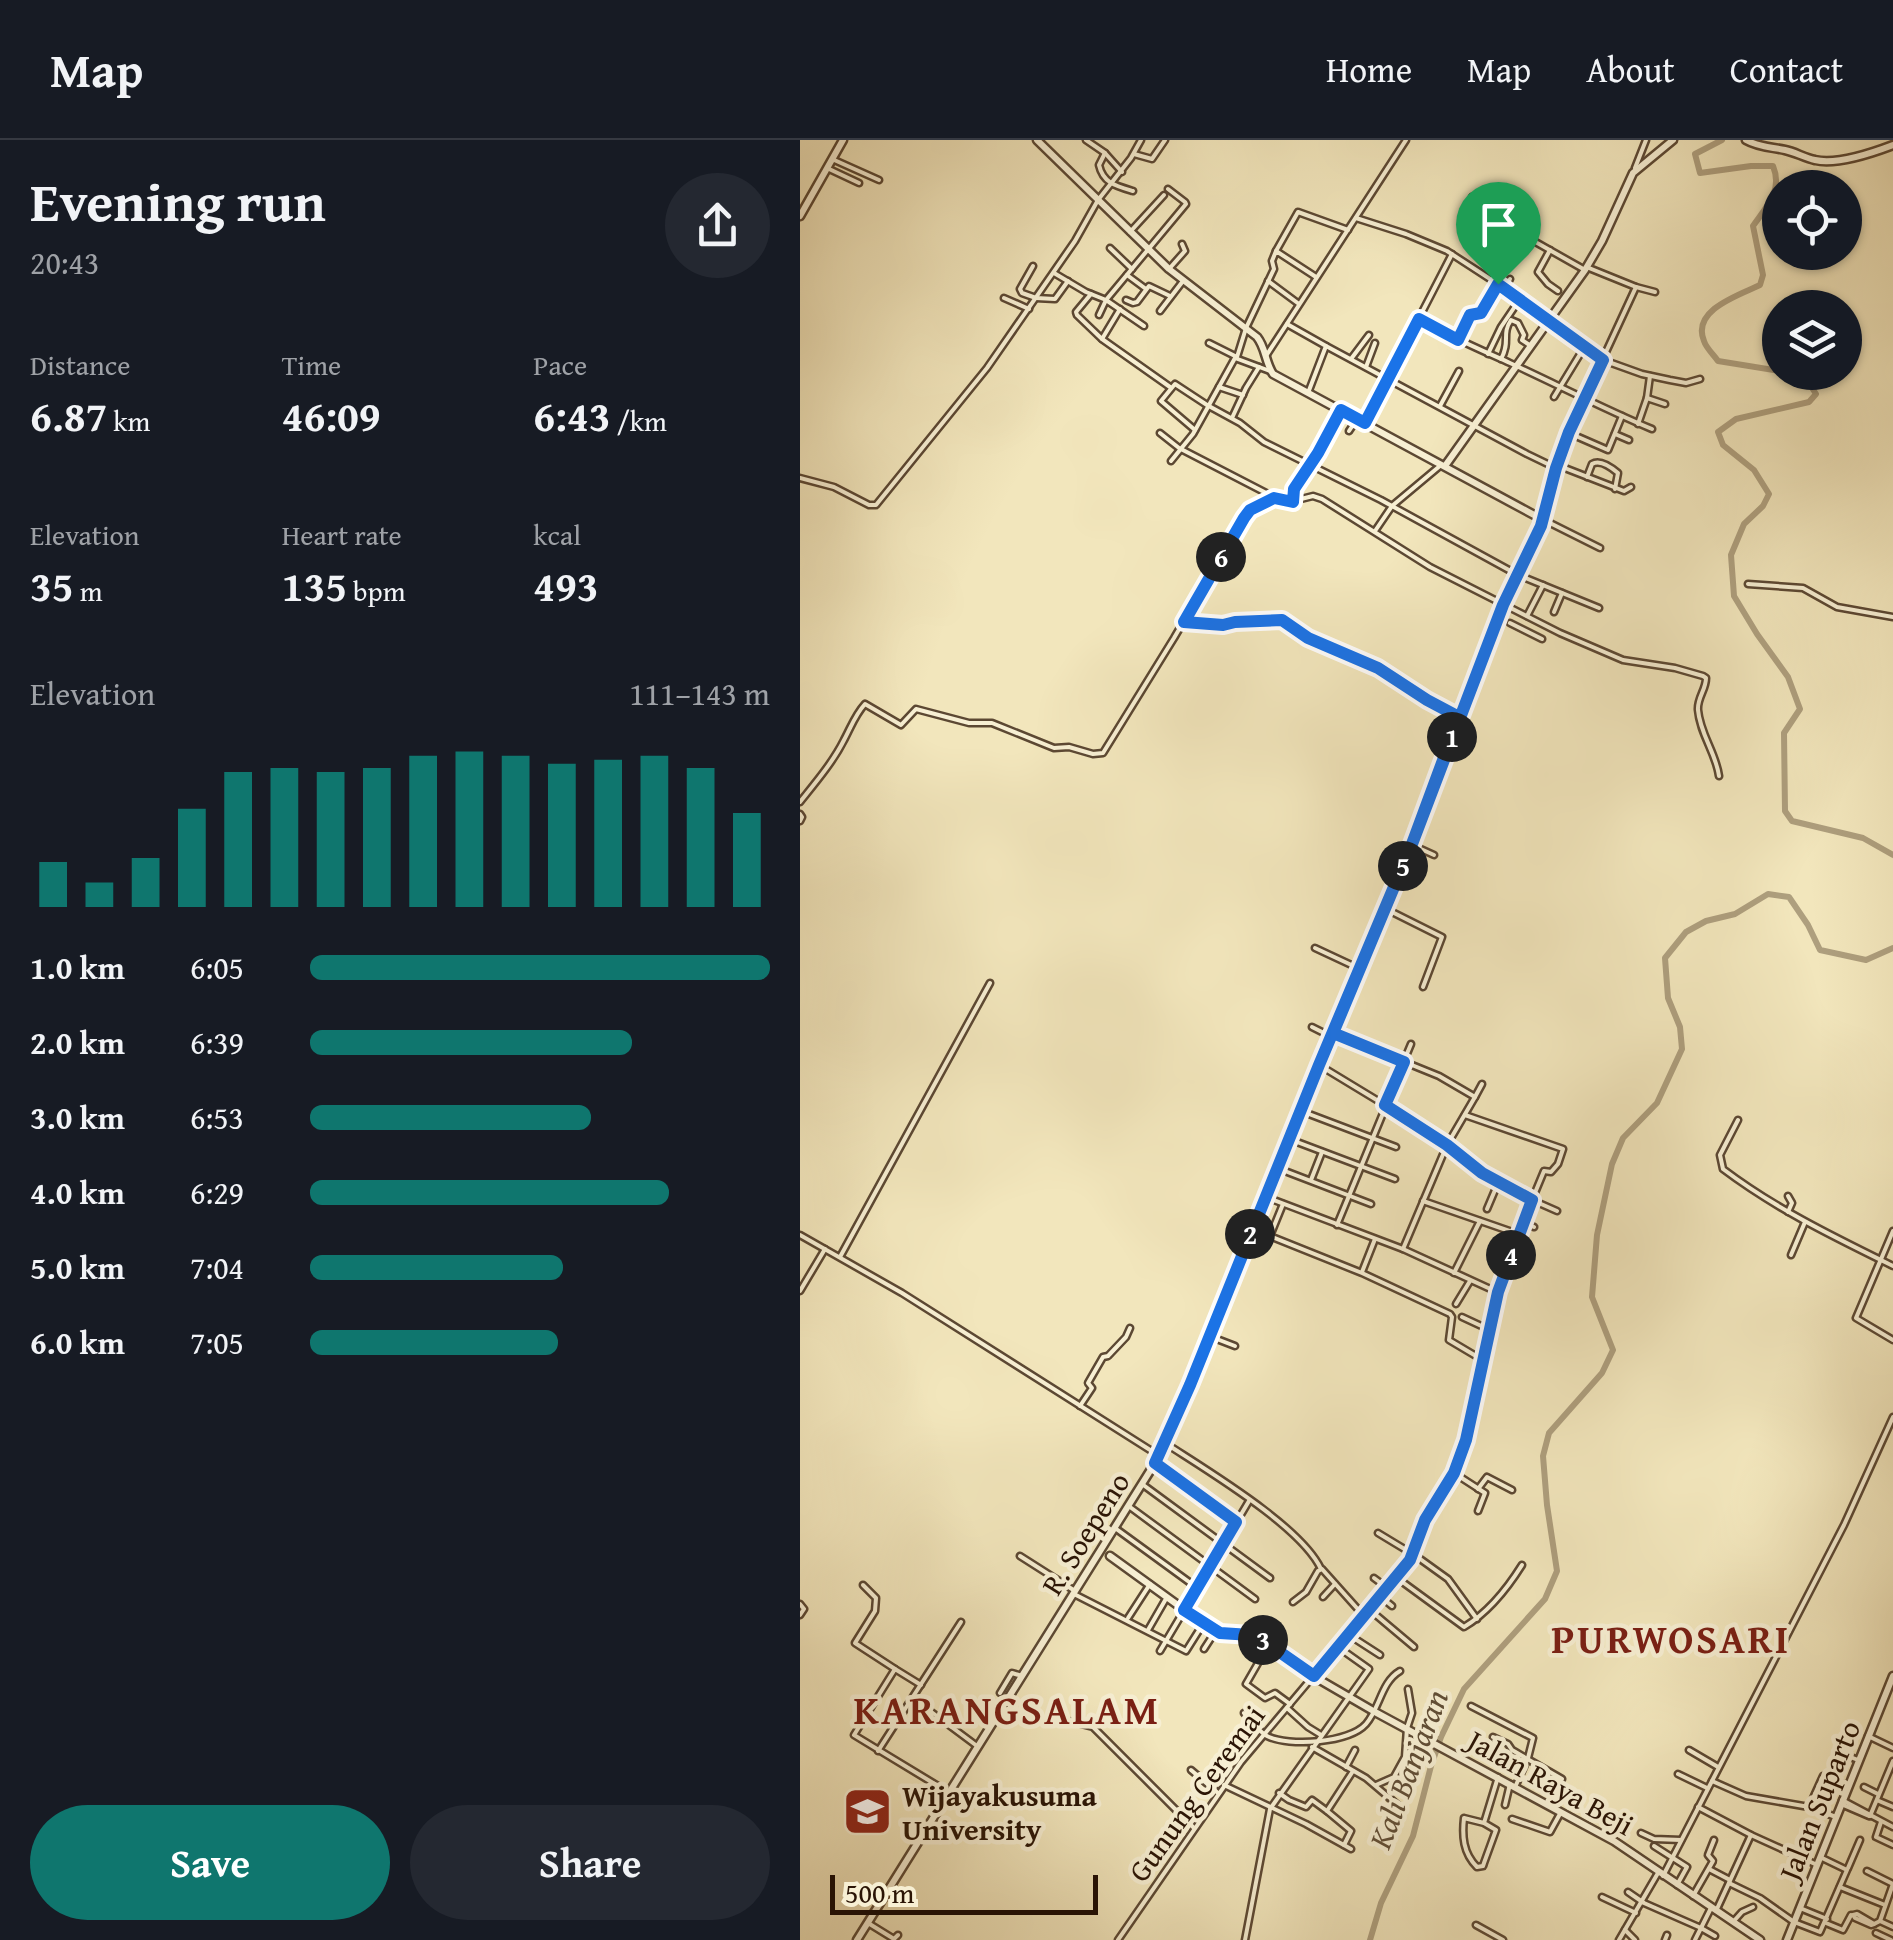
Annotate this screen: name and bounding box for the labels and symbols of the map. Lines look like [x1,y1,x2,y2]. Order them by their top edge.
pin [1456,182,1541,285]
pin: 6 [1196,532,1246,582]
pin: 1 [1427,712,1477,762]
pin: 5 [1378,841,1428,891]
pin: 2 [1225,1209,1275,1259]
pin: 4 [1486,1230,1536,1280]
street label: R. Soepeno [1030,1463,1140,1603]
district label: PURWOSARI [1551,1609,1791,1668]
pin: 3 [1238,1615,1288,1665]
district label: KARANGSALAM [853,1680,1161,1739]
water label: Kali Banjaran [1356,1683,1460,1856]
street label: Gunung Ceremai [1117,1696,1275,1890]
street label: Jalan Suparto [1765,1713,1871,1890]
street label: Jalan Raya Beji [1456,1716,1642,1846]
place label: Wijayakusuma University [902,1773,1098,1851]
school or university icon: Wijayakusuma University [841,1786,893,1838]
scale bar [830,1870,1098,1914]

